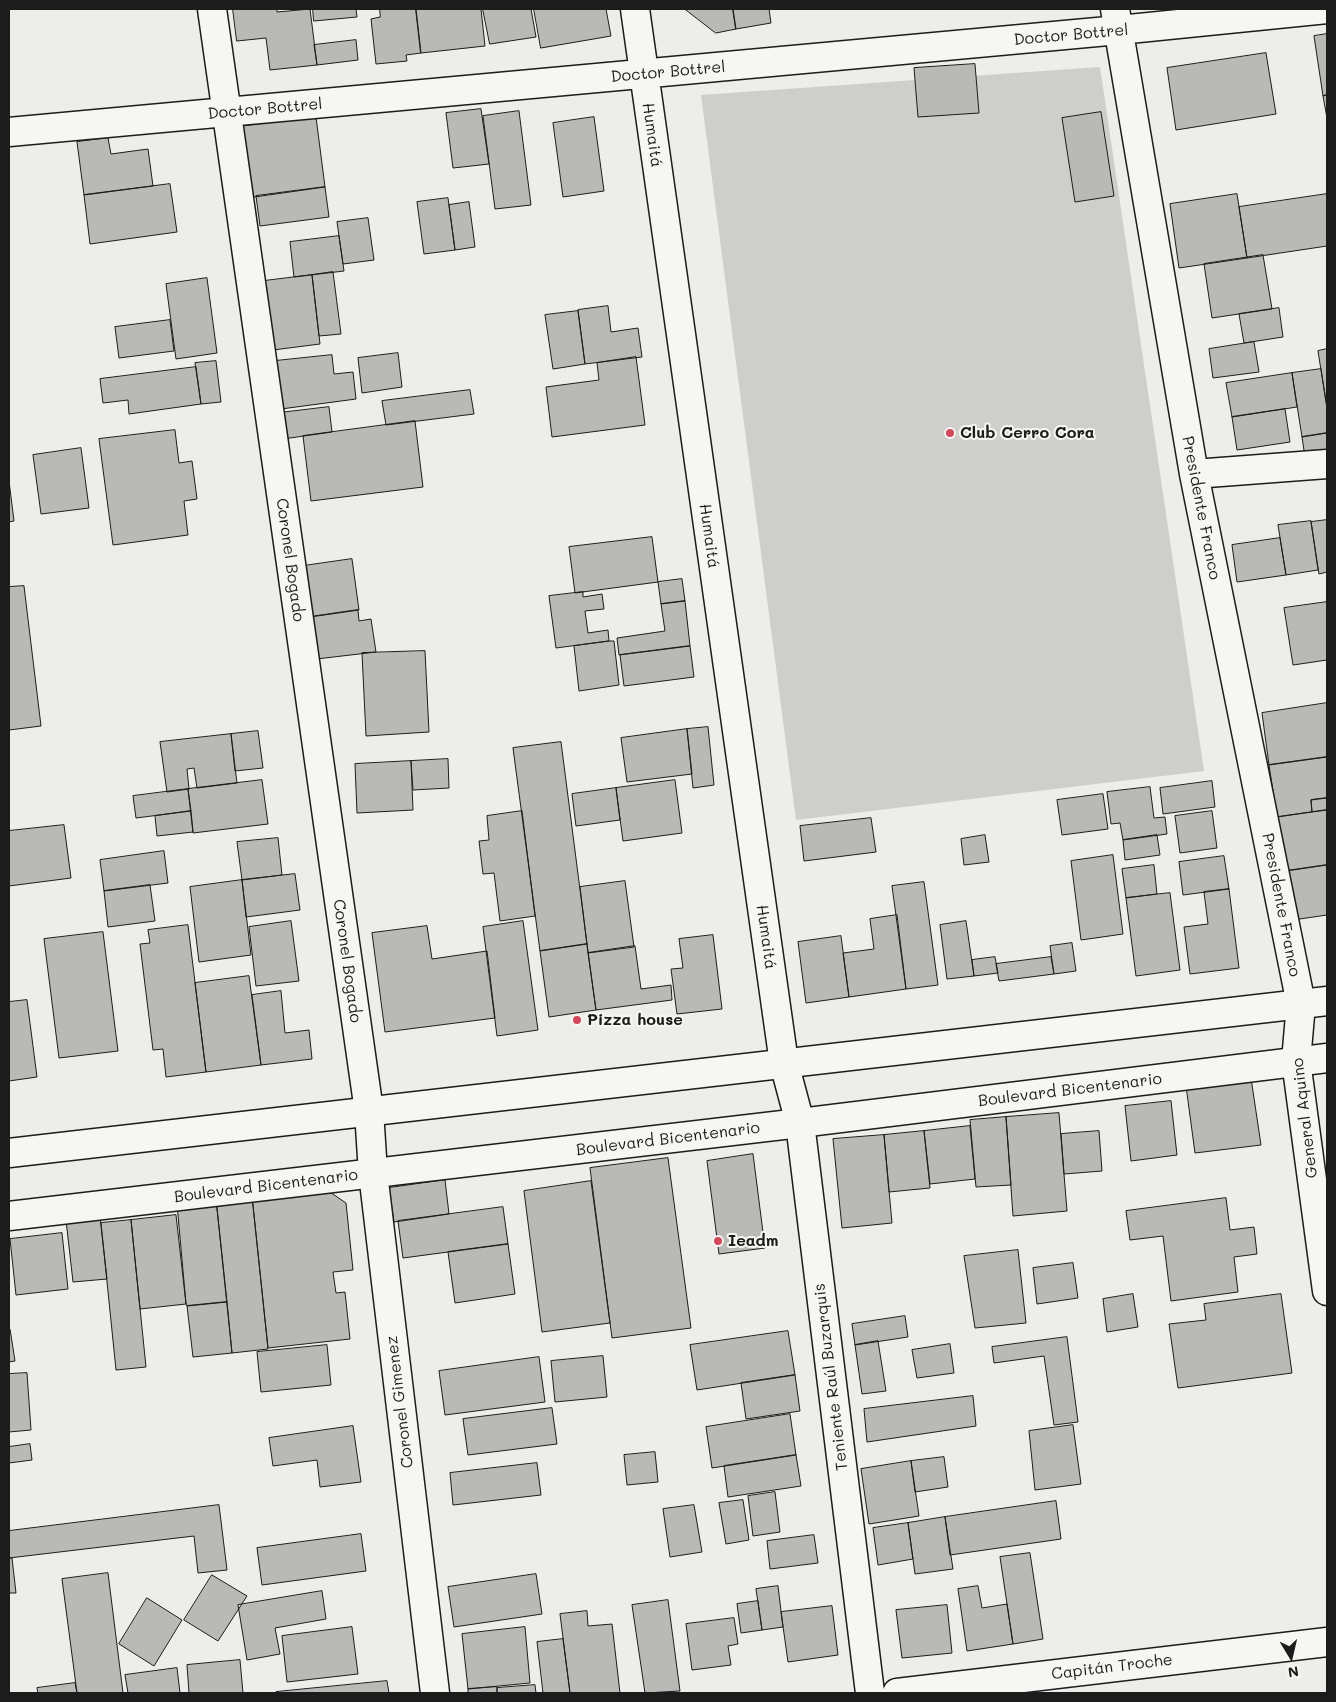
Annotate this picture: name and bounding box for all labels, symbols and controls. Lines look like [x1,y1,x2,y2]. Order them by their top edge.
street label: Doctor Bottrel [1013,20,1129,50]
street label: Doctor Bottrel [610,57,726,87]
street label: Doctor Bottrel [207,94,323,124]
street label: Humaitá [638,102,666,168]
place label: Club Cerro Cora [960,423,1095,443]
marker: Club Cerro Cora [944,427,956,439]
street label: Presidente Franco [1178,434,1224,582]
street label: Coronel Bogado [272,497,308,623]
street label: Humaitá [695,503,723,569]
street label: Presidente Franco [1258,831,1304,979]
street label: Coronel Bogado [329,898,365,1024]
street label: Humaitá [752,904,780,970]
place label: Pizza house [587,1010,683,1030]
marker: Pizza house [571,1014,583,1026]
street label: General Aquino [1288,1057,1322,1179]
street label: Boulevard Bicentenario [977,1069,1163,1111]
street label: Boulevard Bicentenario [575,1118,761,1160]
street label: Boulevard Bicentenario [173,1165,359,1207]
place label: Ieadm [728,1231,778,1251]
marker: Ieadm [712,1235,724,1247]
street label: Teniente Raúl Buzarquis [810,1282,852,1472]
street label: Coronel Gimenez [382,1335,418,1469]
north arrow [1266,1632,1316,1682]
street label: Capitán Troche [1050,1650,1174,1684]
text: N [1287,1662,1300,1683]

